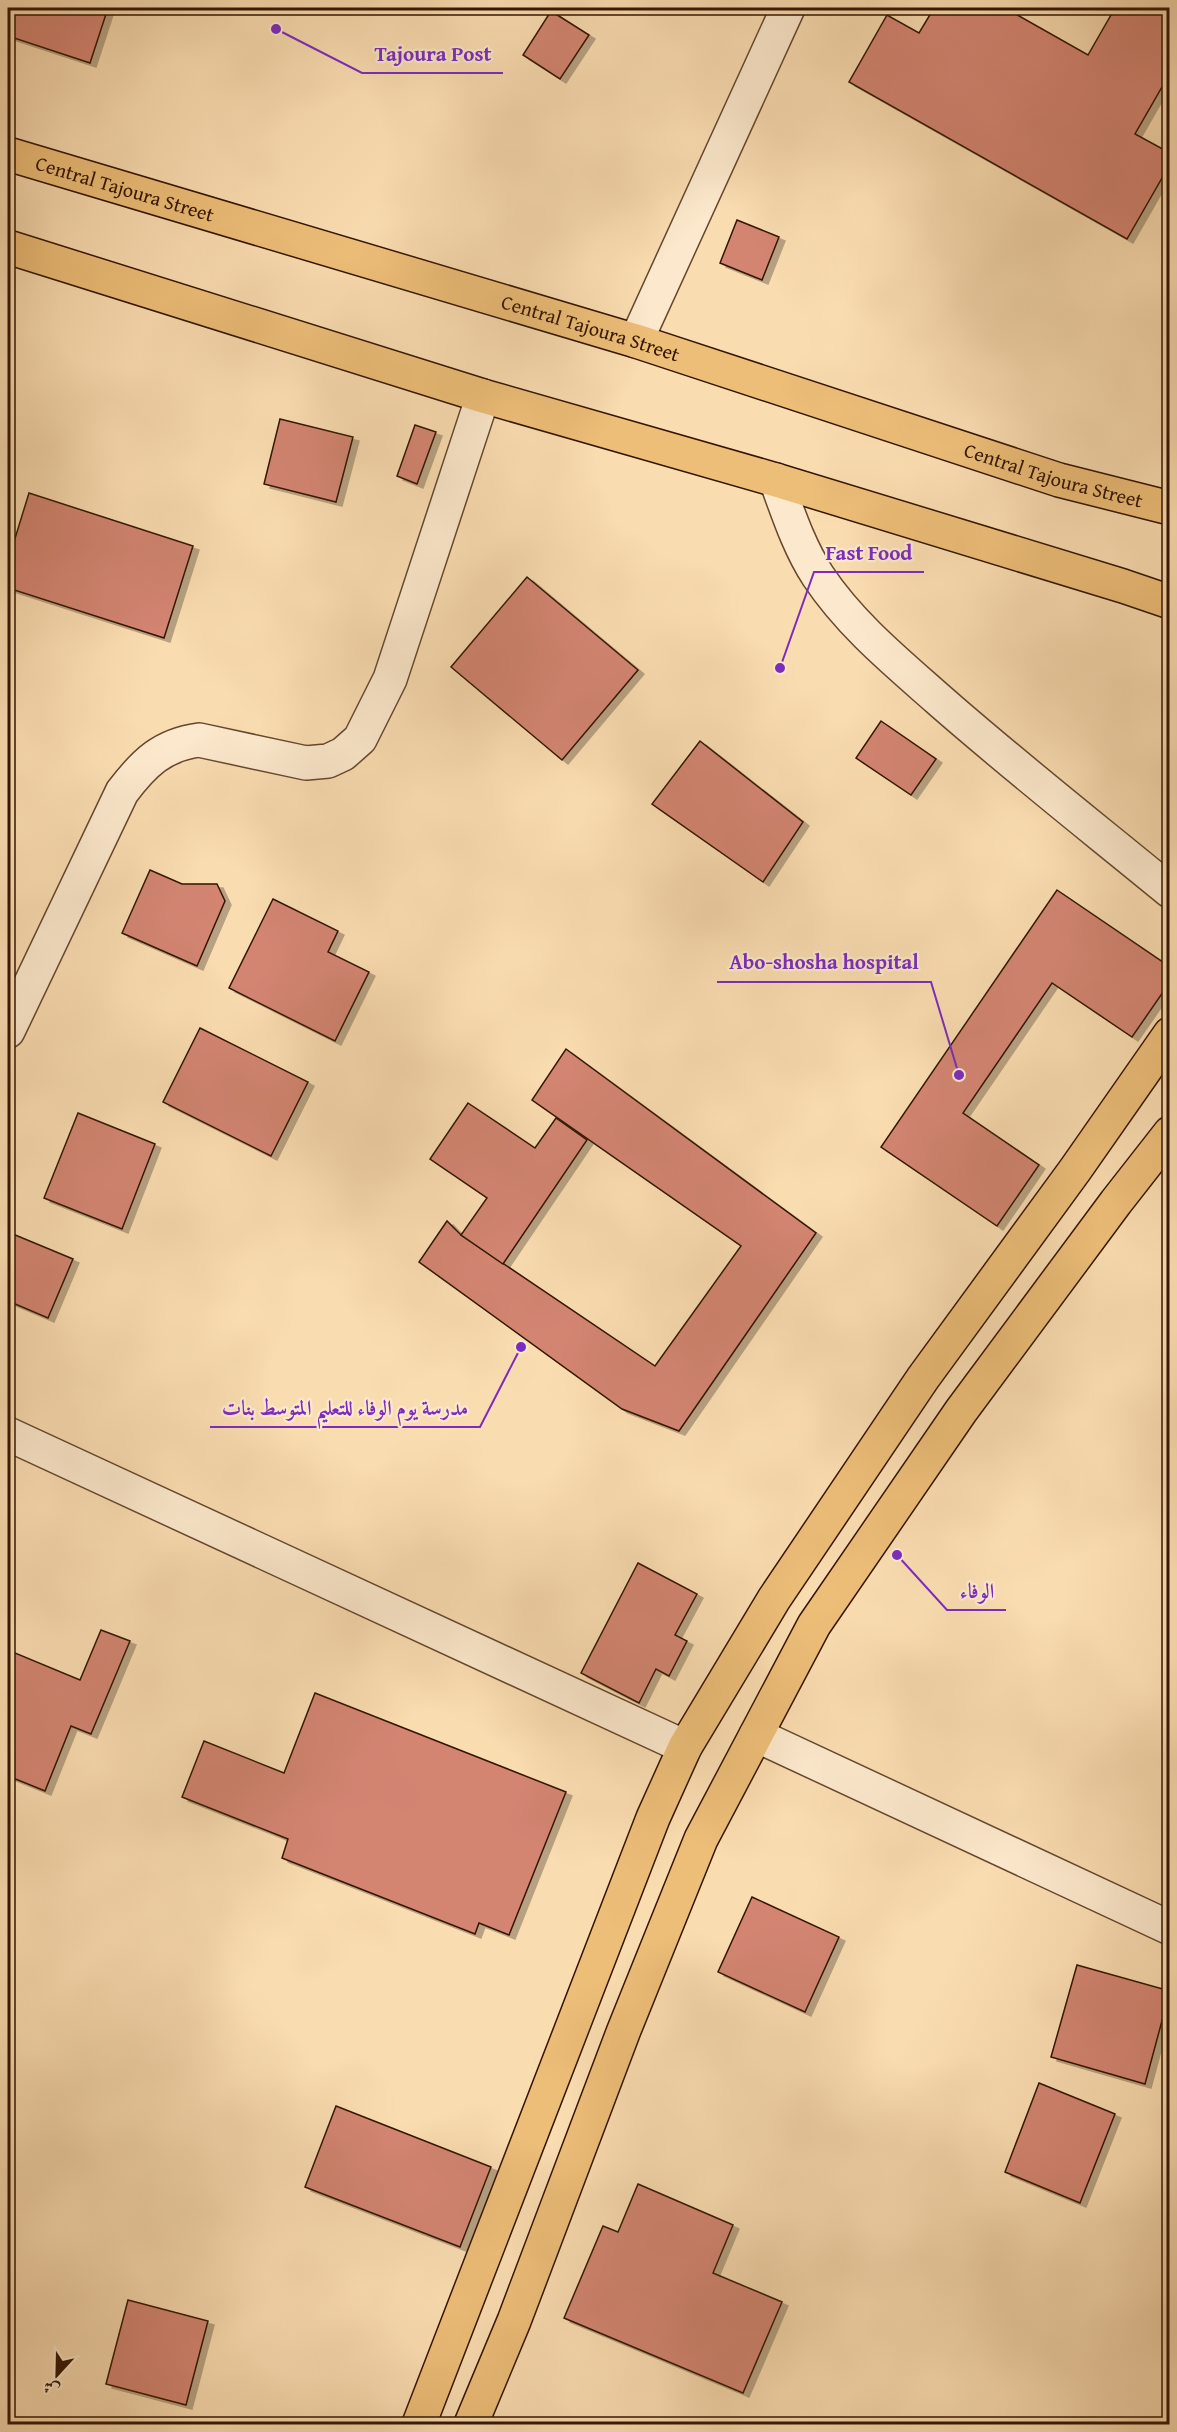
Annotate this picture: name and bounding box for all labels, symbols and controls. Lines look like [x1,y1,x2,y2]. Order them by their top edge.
callout: Tajoura Post [362,34,503,73]
text: Tajoura Post [374,38,492,69]
street label: Central Tajoura Street [32,148,218,229]
street label: Central Tajoura Street [498,287,684,368]
street label: Central Tajoura Street [961,435,1146,515]
callout: Fast Food [814,533,924,572]
text: Fast Food [826,537,912,568]
callout: Abo-shosha hospital [717,943,931,982]
text: Abo-shosha hospital [729,946,919,977]
callout: مدرسة يوم الوفاء للتعليم المتوسط بنات [210,1388,480,1427]
text: مدرسة يوم الوفاء للتعليم المتوسط بنات [222,1392,468,1429]
callout: الوفاء [947,1571,1006,1610]
text: الوفاء [960,1575,994,1606]
north arrow [27,2345,87,2405]
text: ش [40,2375,63,2403]

